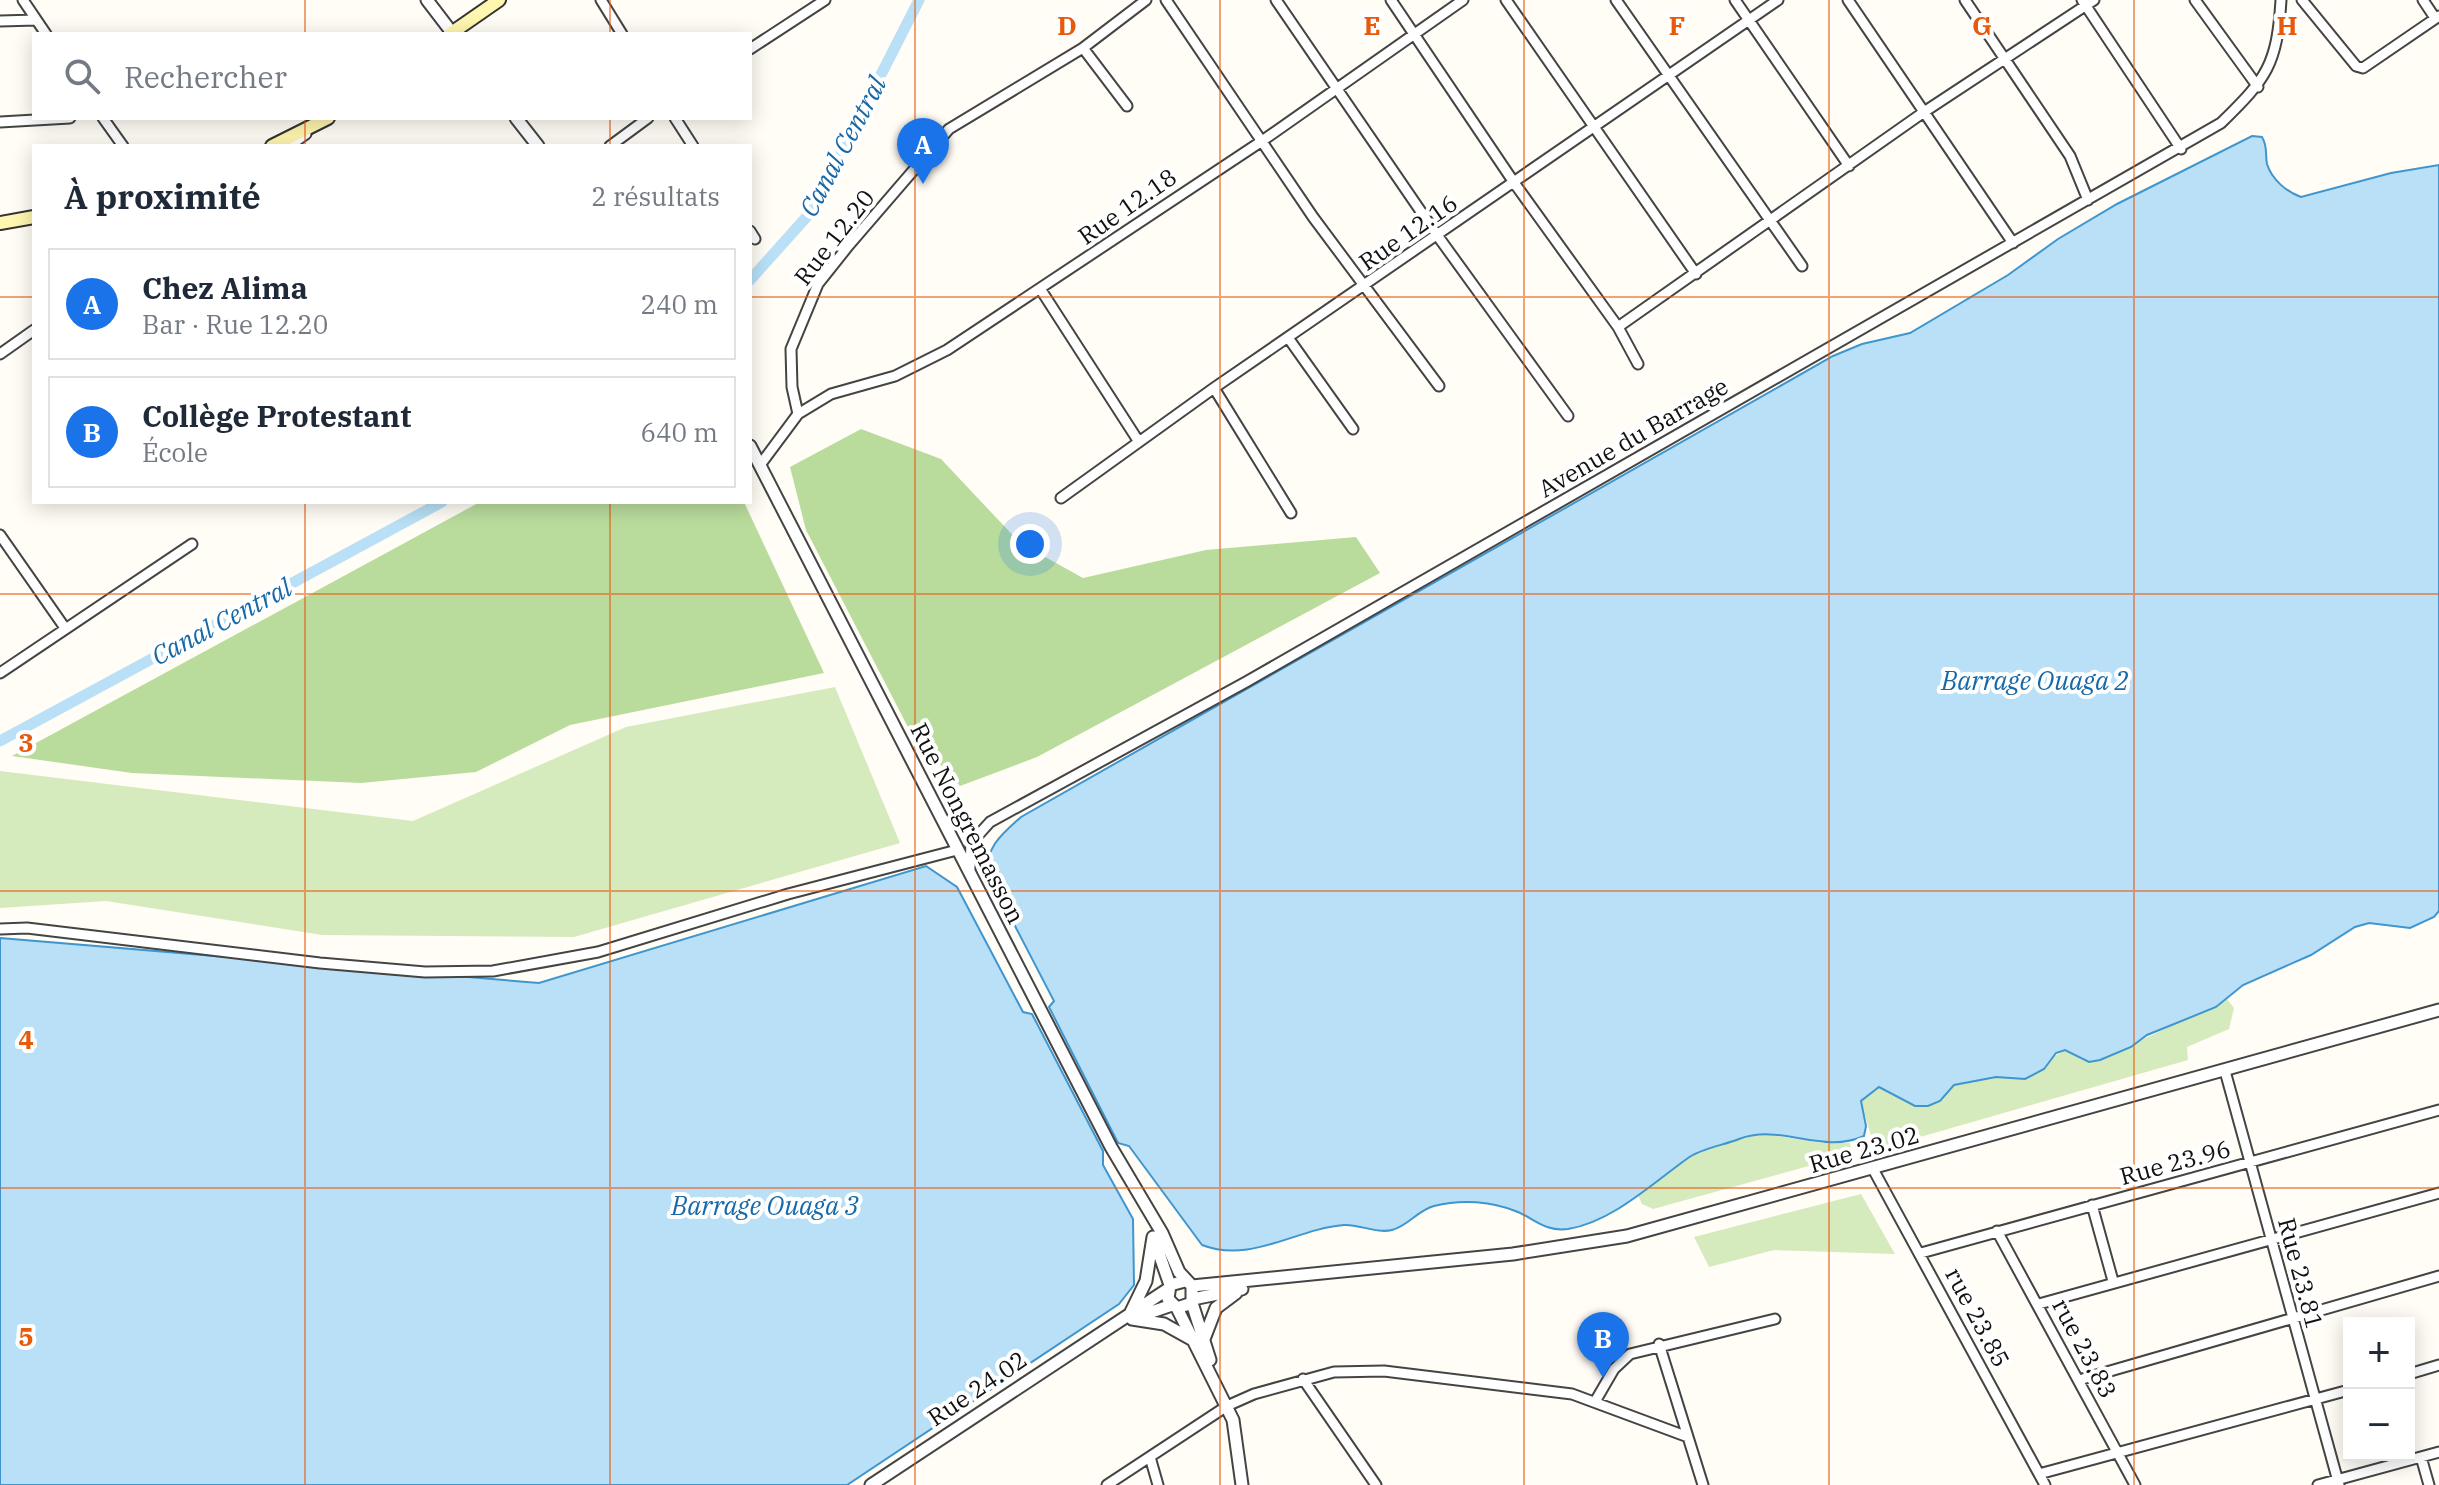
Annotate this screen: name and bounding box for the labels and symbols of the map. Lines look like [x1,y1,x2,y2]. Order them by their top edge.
text: D [1057,8,1077,42]
text: E [1363,8,1381,42]
text: F [1669,8,1685,42]
text: G [1972,8,1992,42]
text: H [2276,8,2298,42]
water label: Canal Central [791,69,893,222]
pin: A [897,118,949,184]
street label: Rue 12.18 [1071,160,1183,252]
street label: Rue 12.20 [787,182,881,292]
street label: Rue 12.16 [1352,186,1464,278]
street label: Avenue du Barrage [1532,370,1734,504]
your location [1010,524,1050,564]
water label: Canal Central [145,570,298,672]
water label: Barrage Ouaga 2 [1940,663,2129,697]
street label: Rue Nongremasson [903,717,1033,929]
text: 3 [18,725,34,759]
text: 4 [18,1022,34,1056]
street label: Rue 23.02 [1805,1118,1923,1180]
street label: Rue 23.96 [2116,1132,2234,1192]
water label: Barrage Ouaga 3 [670,1188,859,1222]
street label: Rue 23.81 [2271,1214,2331,1332]
street label: rue 23.85 [1938,1262,2018,1372]
street label: rue 23.83 [2045,1293,2125,1403]
pin: B [1577,1312,1629,1378]
text: 5 [18,1319,34,1353]
street label: Rue 24.02 [921,1343,1033,1433]

